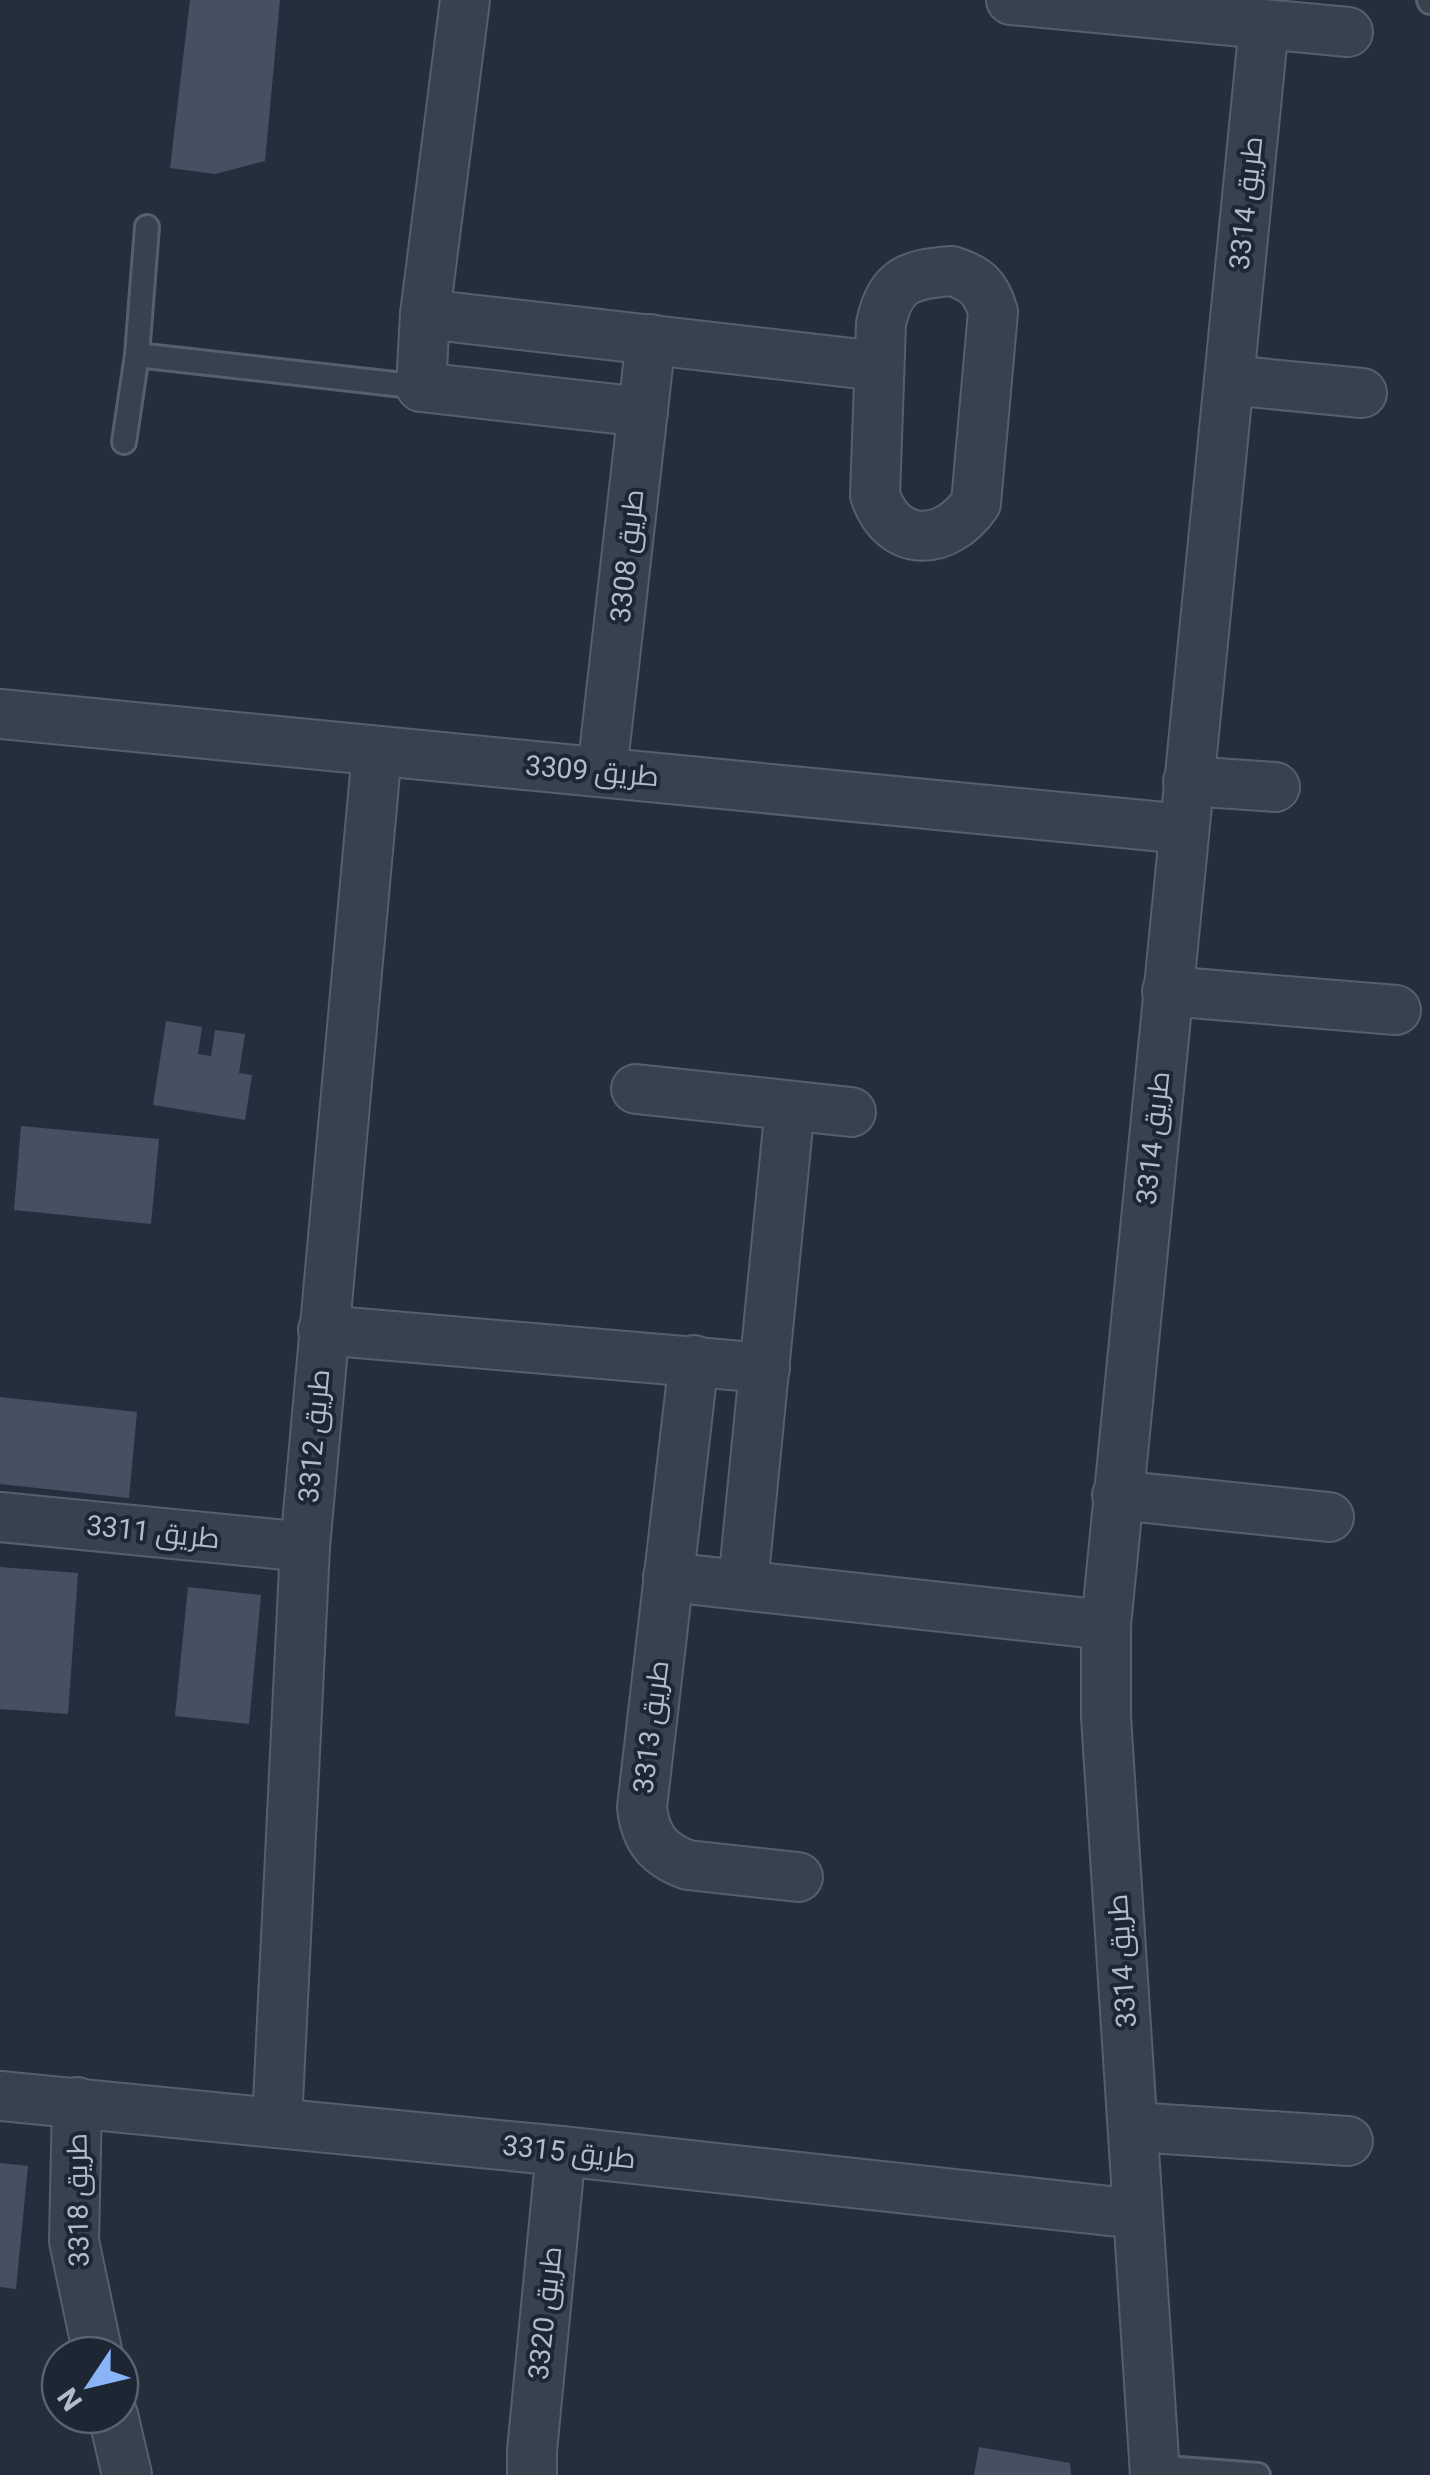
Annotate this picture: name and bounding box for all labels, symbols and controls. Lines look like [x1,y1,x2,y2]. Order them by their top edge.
street label: طريق 3314 [1223,135,1269,271]
street label: طريق 3308 [604,488,650,624]
street label: طريق 3309 [524,749,660,793]
street label: طريق 3314 [1130,1070,1176,1206]
street label: طريق 3312 [292,1368,336,1504]
street label: طريق 3311 [85,1509,221,1555]
street label: طريق 3313 [626,1659,676,1795]
street label: طريق 3314 [1101,1893,1143,2029]
street label: طريق 3315 [501,2129,637,2175]
street label: طريق 3318 [60,2133,96,2267]
street label: طريق 3320 [522,2245,568,2381]
north arrow [40,2335,140,2435]
text: N [51,2381,89,2417]

